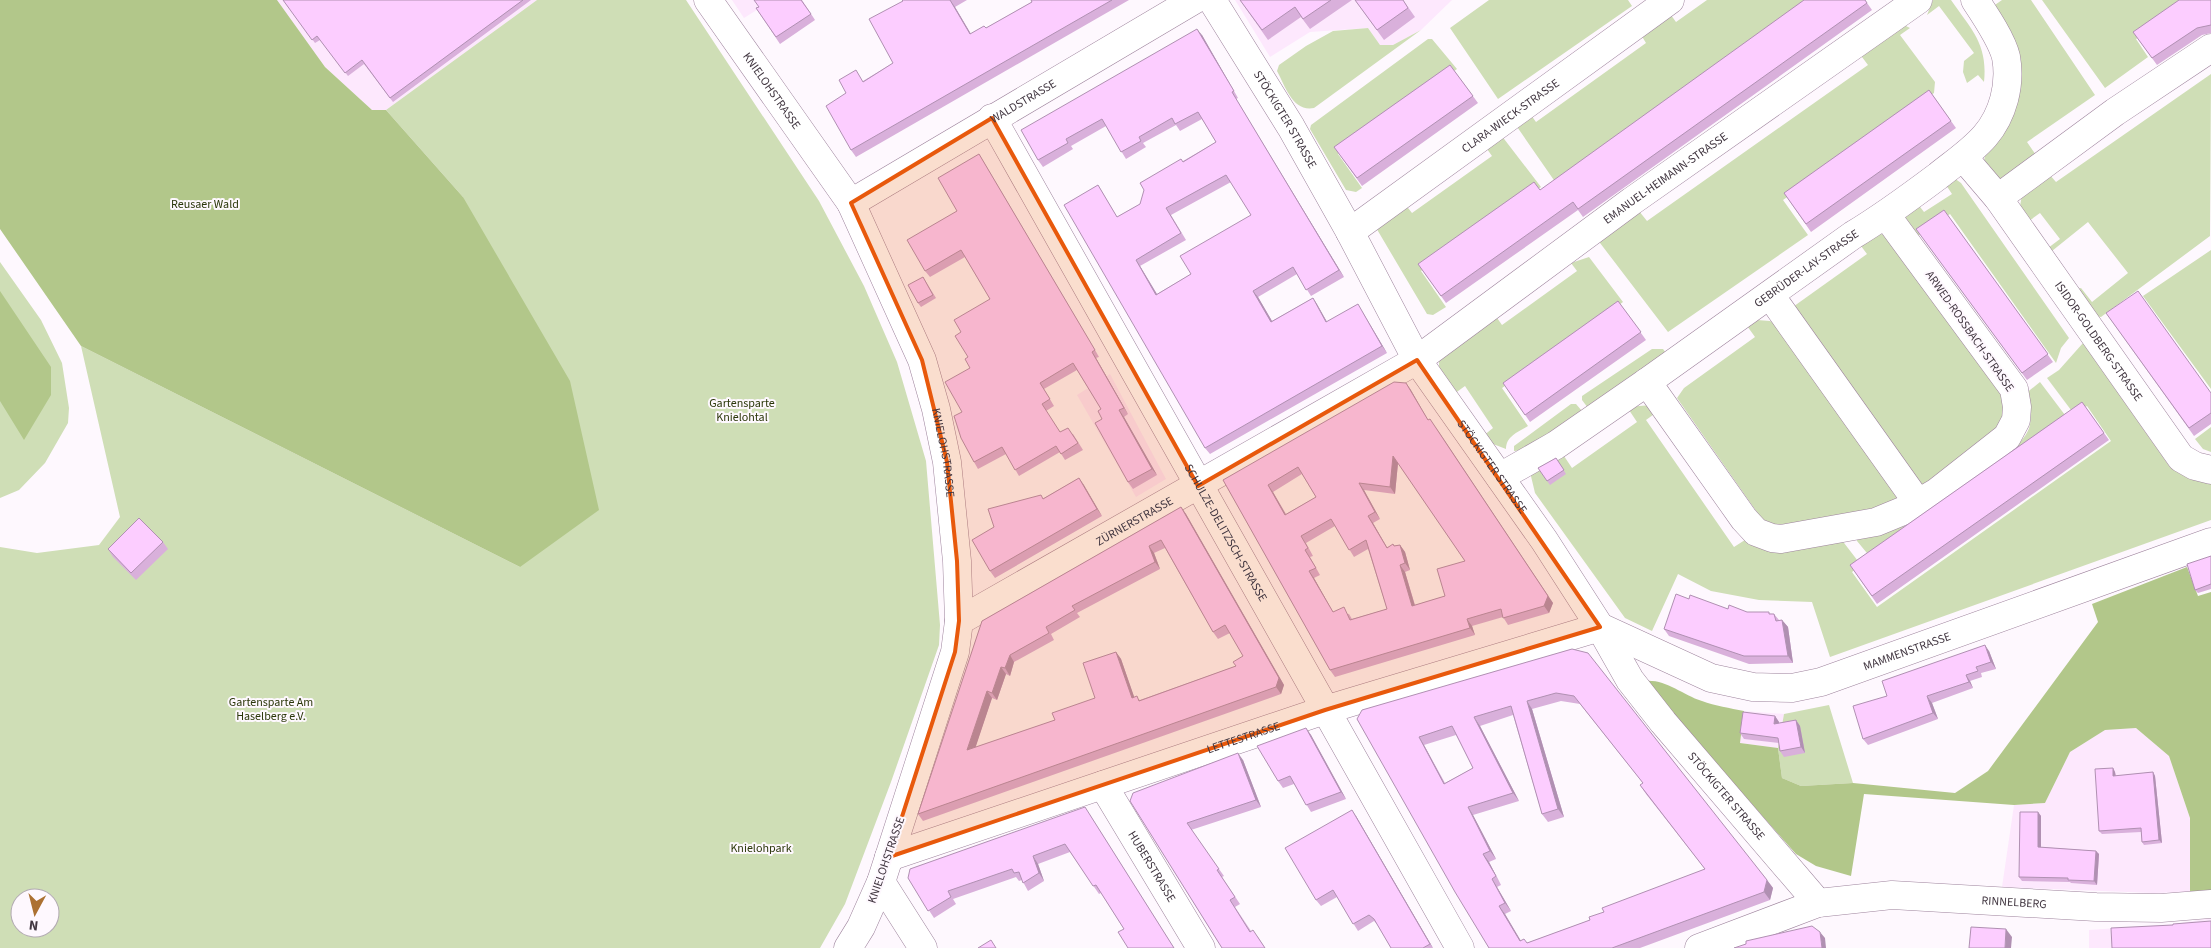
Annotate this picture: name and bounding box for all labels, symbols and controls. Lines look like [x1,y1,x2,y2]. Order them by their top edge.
street label: KNIELOHSTRASSE [739,49,805,133]
street label: STÖCKIGTER STRASSE [1249,67,1321,172]
street label: WALDSTRASSE [987,75,1060,128]
street label: CLARA-WIECK-STRASSE [1458,75,1563,157]
street label: EMANUEL-HEIMANN-STRASSE [1600,128,1731,228]
park label: Reusaer Wald [171,196,239,213]
street label: GEBRÜDER-LAY-STRASSE [1751,225,1862,312]
street label: ARWED-ROSSBACH-STRASSE [1921,267,2018,395]
street label: ISIDOR-GOLDBERG-STRASSE [2050,278,2146,405]
park label: Gartensparte Knielohtal [709,395,775,426]
street label: KNIELOHSTRASSE [927,407,959,498]
street label: STÖCKIGTER STRASSE [1453,417,1531,517]
street label: SCHULZE-DELITZSCH-STRASSE [1180,461,1271,605]
street label: ZÜRNERSTRASSE [1093,493,1177,550]
street label: MAMMENSTRASSE [1861,628,1953,675]
park label: Gartensparte Am Haselberg e.V. [229,694,313,725]
street label: LETTESTRASSE [1205,718,1282,758]
street label: STÖCKIGTER STRASSE [1683,749,1769,844]
street label: KNIELOHSTRASSE [864,815,909,906]
street label: HUBERSTRASSE [1123,828,1180,906]
park label: Knielohpark [730,840,792,857]
north arrow [10,888,60,938]
street label: RINNELBERG [1981,892,2047,913]
text: N [28,914,39,935]

